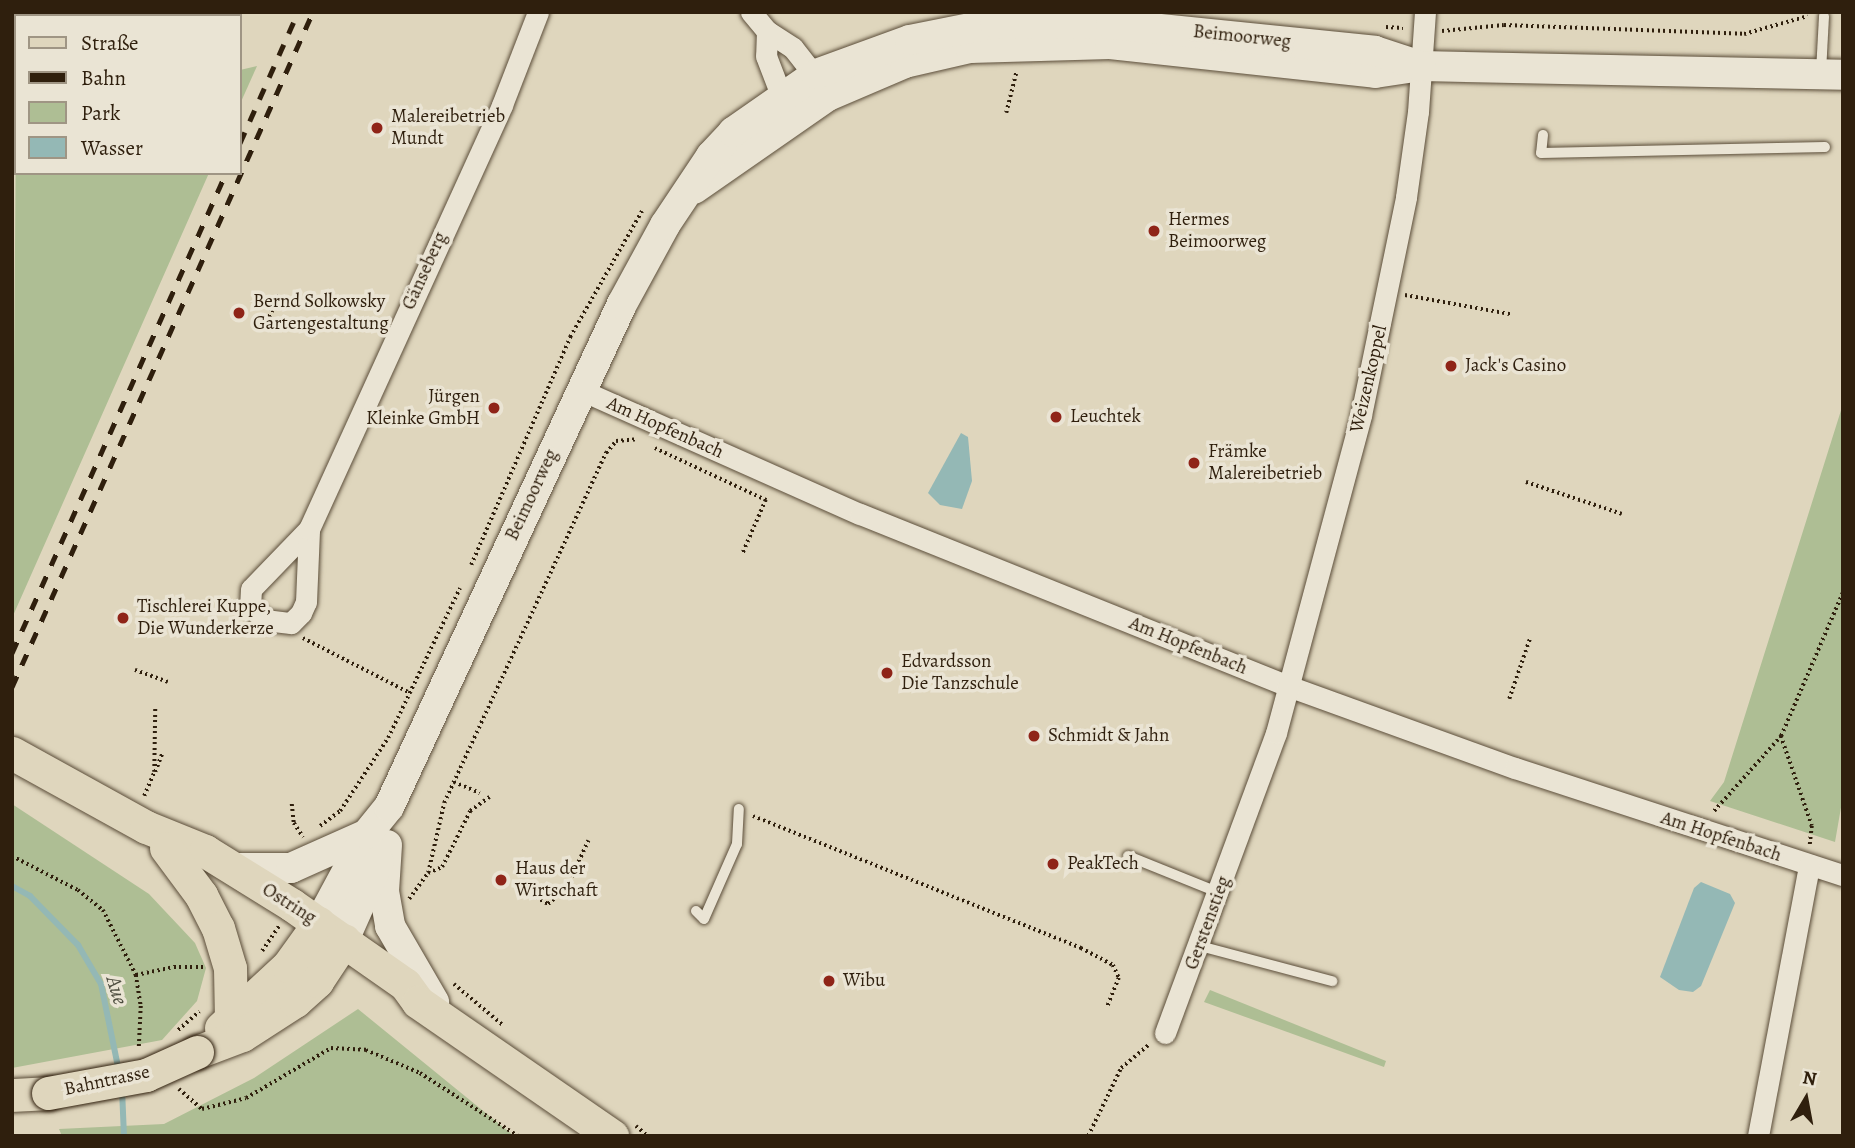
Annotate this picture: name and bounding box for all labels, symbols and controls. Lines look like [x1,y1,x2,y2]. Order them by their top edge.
legend [14,14,242,175]
street label: Beimoorweg [1192,21,1292,53]
text: Straße [81,29,139,57]
text: Bahn [81,64,126,92]
text: Park [81,99,120,127]
place label: Malereibetrieb Mundt [391,106,505,150]
marker: Malereibetrieb Mundt [369,120,385,136]
text: Wasser [81,134,143,162]
place label: Hermes Beimoorweg [1168,209,1266,253]
marker: Hermes Beimoorweg [1146,223,1162,239]
street label: Gänseberg [398,229,452,313]
place label: Bernd Solkowsky Gartengestaltung [253,291,389,335]
marker: Bernd Solkowsky Gartengestaltung [231,305,247,321]
street label: Weizenkoppel [1346,323,1392,435]
place label: Jack's Casino [1465,355,1566,377]
marker: Jack's Casino [1443,358,1459,374]
place label: Jürgen Kleinke GmbH [366,386,480,430]
street label: Am Hopfenbach [603,392,727,464]
marker: Jürgen Kleinke GmbH [486,400,502,416]
place label: Leuchtek [1070,406,1141,428]
marker: Leuchtek [1048,409,1064,425]
place label: Främke Malereibetrieb [1208,441,1322,485]
street label: Beimoorweg [501,446,563,544]
marker: Främke Malereibetrieb [1186,455,1202,471]
place label: Tischlerei Kuppe, Die Wunderkerze [137,596,274,640]
marker: Tischlerei Kuppe, Die Wunderkerze [115,610,131,626]
street label: Am Hopfenbach [1126,612,1250,680]
place label: Edvardsson Die Tanzschule [901,651,1019,695]
marker: Edvardsson Die Tanzschule [879,665,895,681]
place label: Schmidt & Jahn [1048,725,1169,747]
marker: Schmidt & Jahn [1026,728,1042,744]
street label: Am Hopfenbach [1658,807,1784,867]
place label: PeakTech [1067,853,1139,875]
marker: PeakTech [1045,856,1061,872]
place label: Haus der Wirtschaft [515,858,598,902]
marker: Haus der Wirtschaft [493,872,509,888]
street label: Gerstenstieg [1181,873,1235,973]
street label: Ostring [258,879,320,929]
place label: Wibu [843,970,885,992]
water label: Aue [101,972,133,1008]
marker: Wibu [821,973,837,989]
street label: Bahntrasse [62,1061,152,1101]
north arrow [1771,1064,1841,1134]
text: N [1801,1064,1819,1092]

